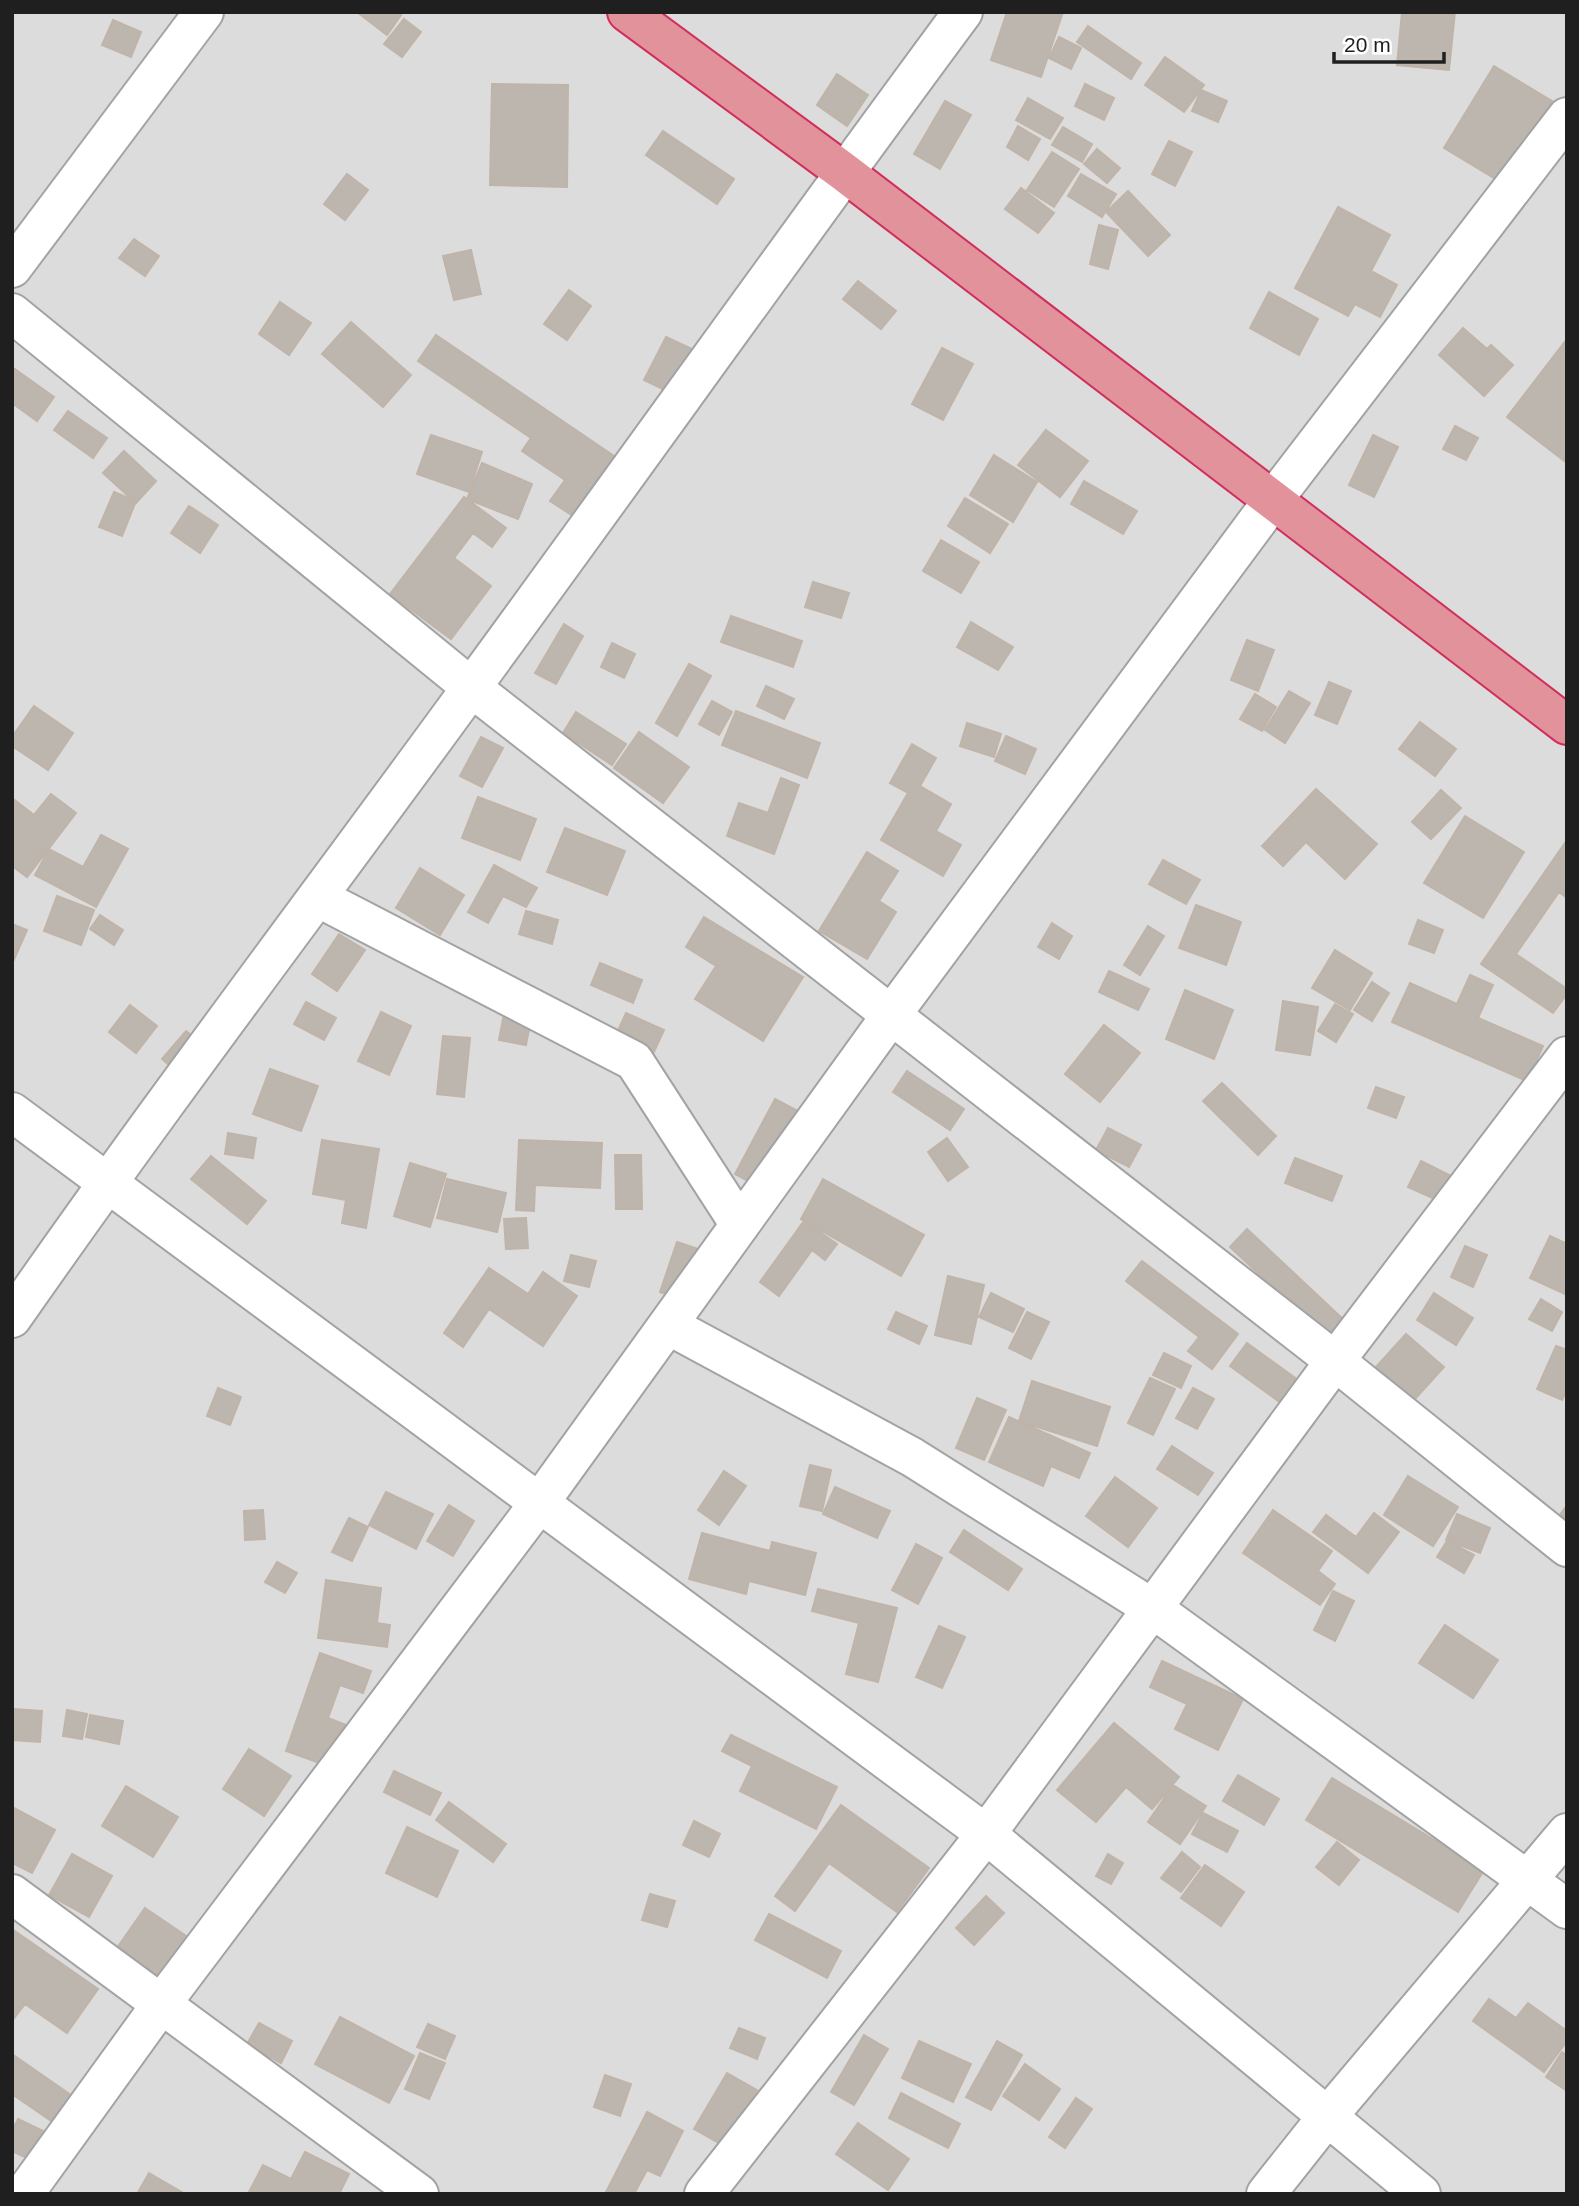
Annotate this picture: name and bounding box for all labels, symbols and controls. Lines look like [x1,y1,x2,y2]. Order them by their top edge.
scale bar [1334,21,1444,65]
text: 20 m [1344,33,1391,56]

